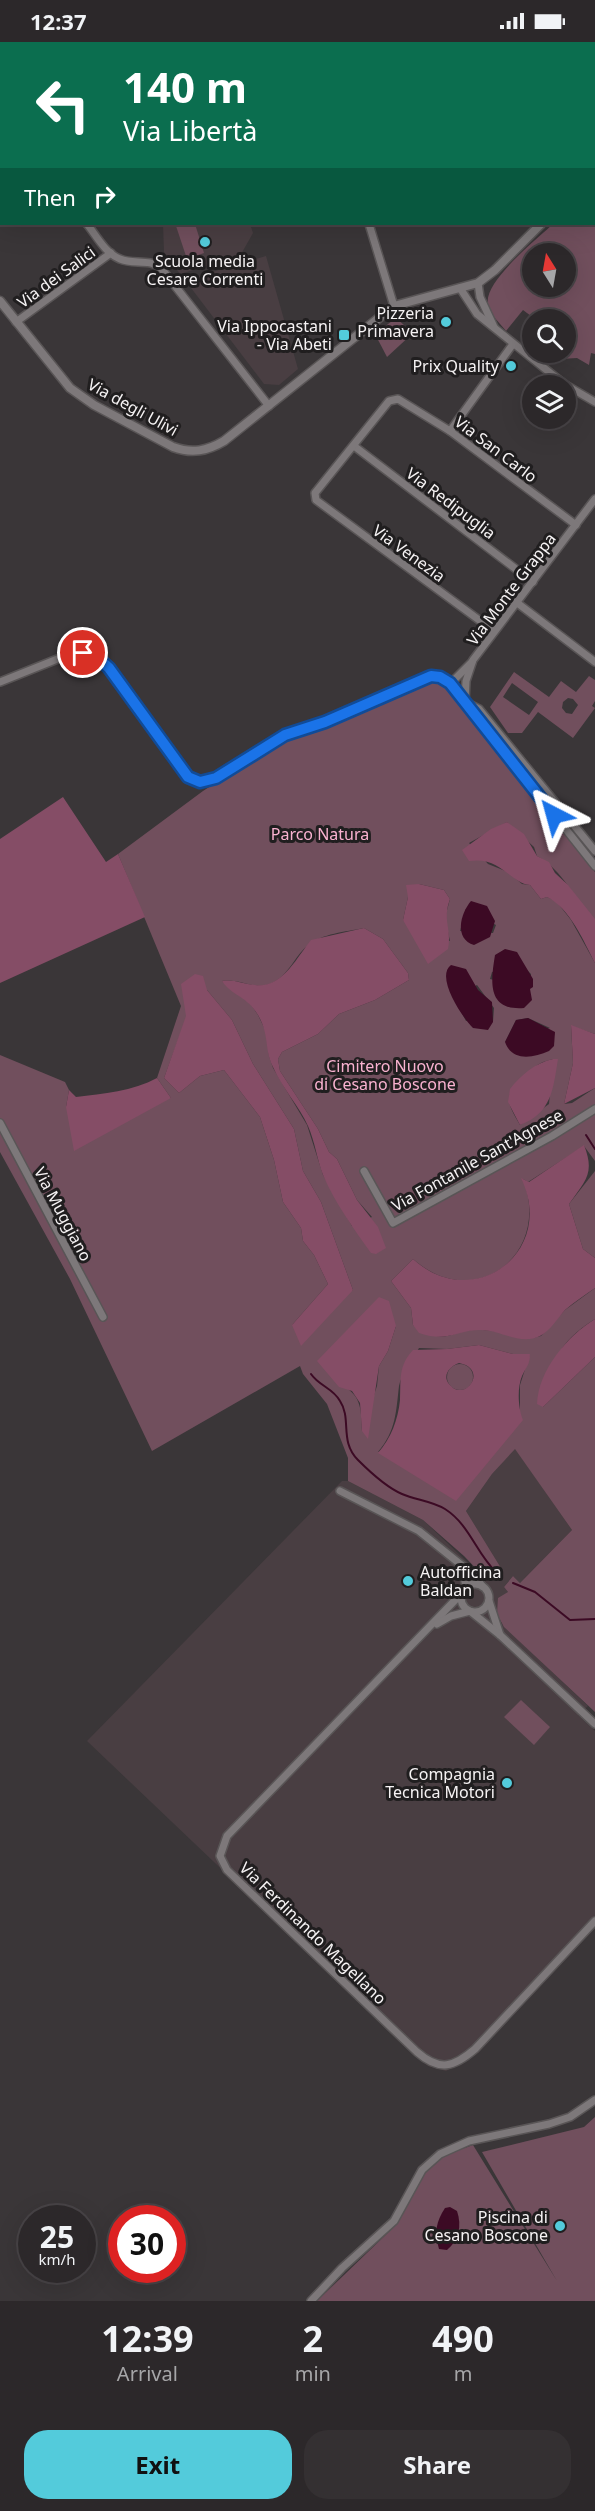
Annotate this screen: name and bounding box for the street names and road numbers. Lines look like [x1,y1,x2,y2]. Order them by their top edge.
street label: Via dei Salici [12,241,100,313]
street label: Via degli Ulivi [84,373,182,441]
street label: Via San Carlo [450,411,542,487]
street label: Via Redipuglia [402,462,500,544]
street label: Via Venezia [368,519,450,587]
street label: Via Monte Grappa [461,528,561,650]
street label: Via Fontanile Sant'Agnese [387,1104,567,1216]
street label: Via Muggiano [29,1163,97,1265]
street label: Via Ferdinando Magellano [235,1857,391,2009]

